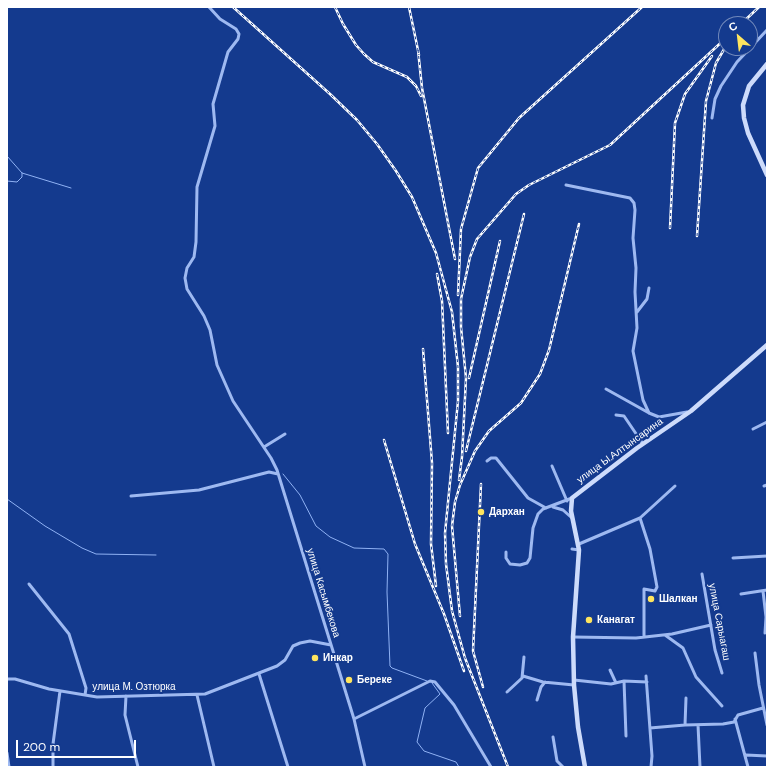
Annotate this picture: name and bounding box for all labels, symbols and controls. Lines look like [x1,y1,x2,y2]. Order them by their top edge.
north arrow [718,16,758,56]
text: С [726,18,740,34]
street label: улица Ы.Алтынсарина [575,416,665,486]
place label: Дархан [489,506,525,518]
marker: Дархан [476,507,486,517]
street label: улица Касымбекова [304,547,342,639]
street label: улица Сарыагаш [706,582,732,662]
place label: Шалкан [659,593,698,605]
marker: Шалкан [646,594,656,604]
place label: Канагат [597,614,635,626]
marker: Канагат [584,615,594,625]
place label: Инкар [323,652,353,664]
marker: Инкар [310,653,320,663]
place label: Береке [357,674,392,686]
marker: Береке [344,675,354,685]
street label: улица М. Озтюрка [92,681,176,693]
scale bar [18,732,138,758]
text: 200 m [23,739,60,755]

